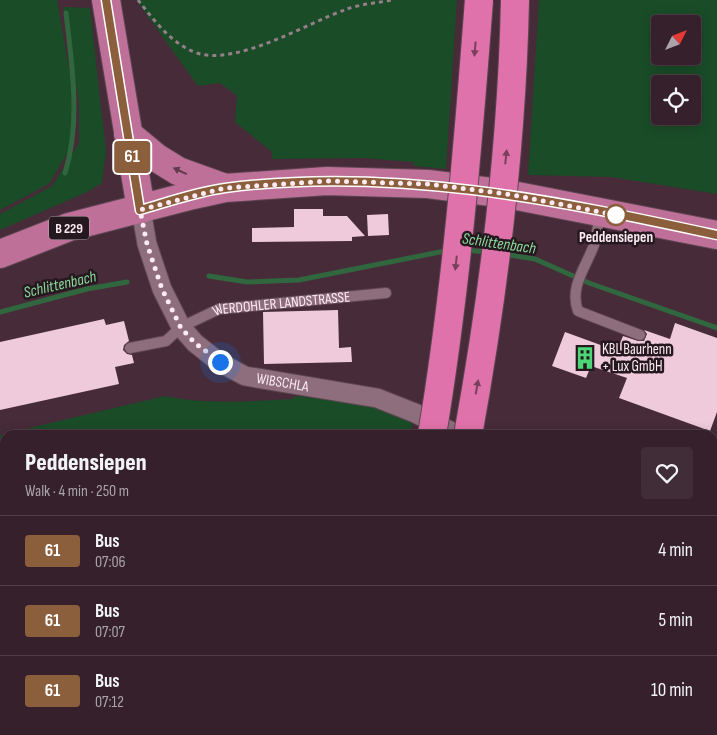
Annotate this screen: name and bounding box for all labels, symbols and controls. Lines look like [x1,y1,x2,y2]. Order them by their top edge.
north arrow [651,15,701,65]
map controls [651,15,701,125]
one-way arrow [471,41,479,57]
button: locate [651,75,701,125]
line badge: 61 [110,141,154,173]
text: 61 [124,146,140,167]
one-way arrow [503,148,511,164]
one-way arrow [172,167,187,175]
marker: Peddensiepen [605,204,627,226]
road number: B 229 [49,217,89,240]
place label: Peddensiepen [579,228,653,247]
water label: Schlittenbach [461,229,537,259]
one-way arrow [452,255,460,271]
water label: Schlittenbach [22,267,99,303]
street label: WERDOHLER LANDSTRASSE [209,287,351,320]
place label: KBL Baurhenn + Lux GmbH [602,340,672,376]
building icon: KBL Baurhenn + Lux GmbH [572,345,598,371]
your location [208,350,233,375]
street label: WIBSCHLA [255,369,311,396]
one-way arrow [473,379,481,395]
button: heart [641,447,693,499]
text: Peddensiepen [25,448,147,477]
text: Walk · 4 min · 250 m [25,482,129,501]
text: Bus [95,530,120,553]
text: 4 min [658,539,693,562]
text: 61 [45,540,60,561]
text: 07:06 [95,553,126,572]
text: Bus [95,600,120,623]
text: 5 min [658,609,693,632]
text: 61 [45,610,60,631]
text: 07:07 [95,623,125,642]
text: Bus [95,670,120,693]
text: 10 min [651,679,693,702]
text: 61 [45,680,60,701]
text: 07:12 [95,693,124,712]

